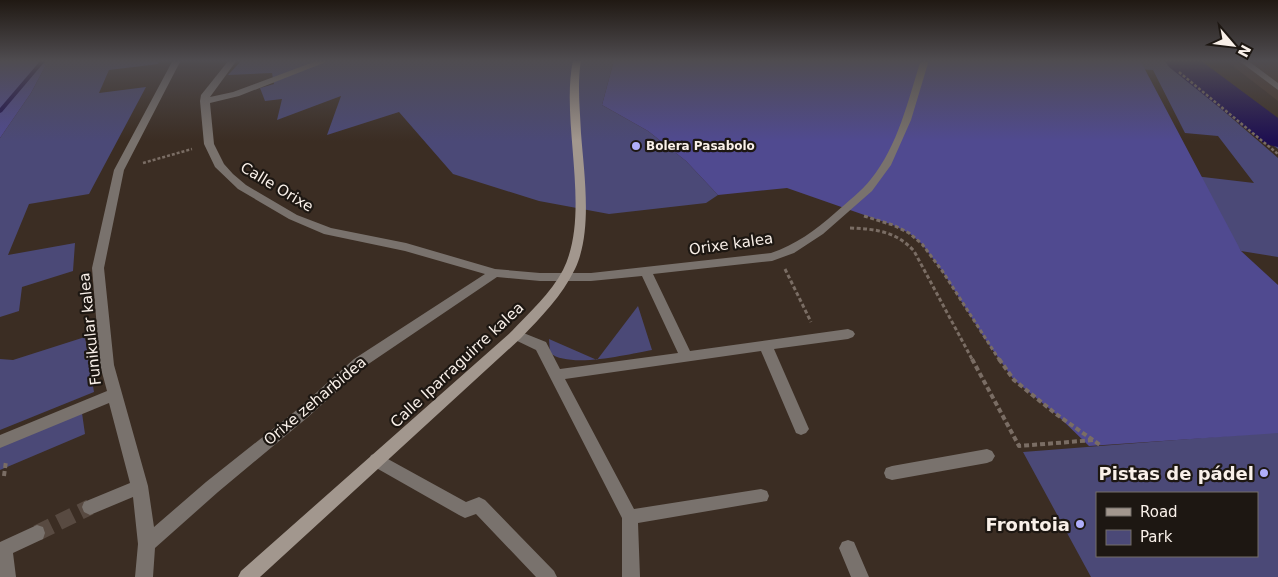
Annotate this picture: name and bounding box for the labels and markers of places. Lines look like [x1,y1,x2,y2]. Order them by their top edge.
place label: Bolera Pasabolo [646,139,755,153]
marker: Bolera Pasabolo [630,140,642,152]
place label: Pistas de pádel [1099,463,1254,484]
marker: Pistas de pádel [1258,467,1270,479]
place label: Frontoia [986,514,1070,535]
marker: Frontoia [1074,518,1086,530]

